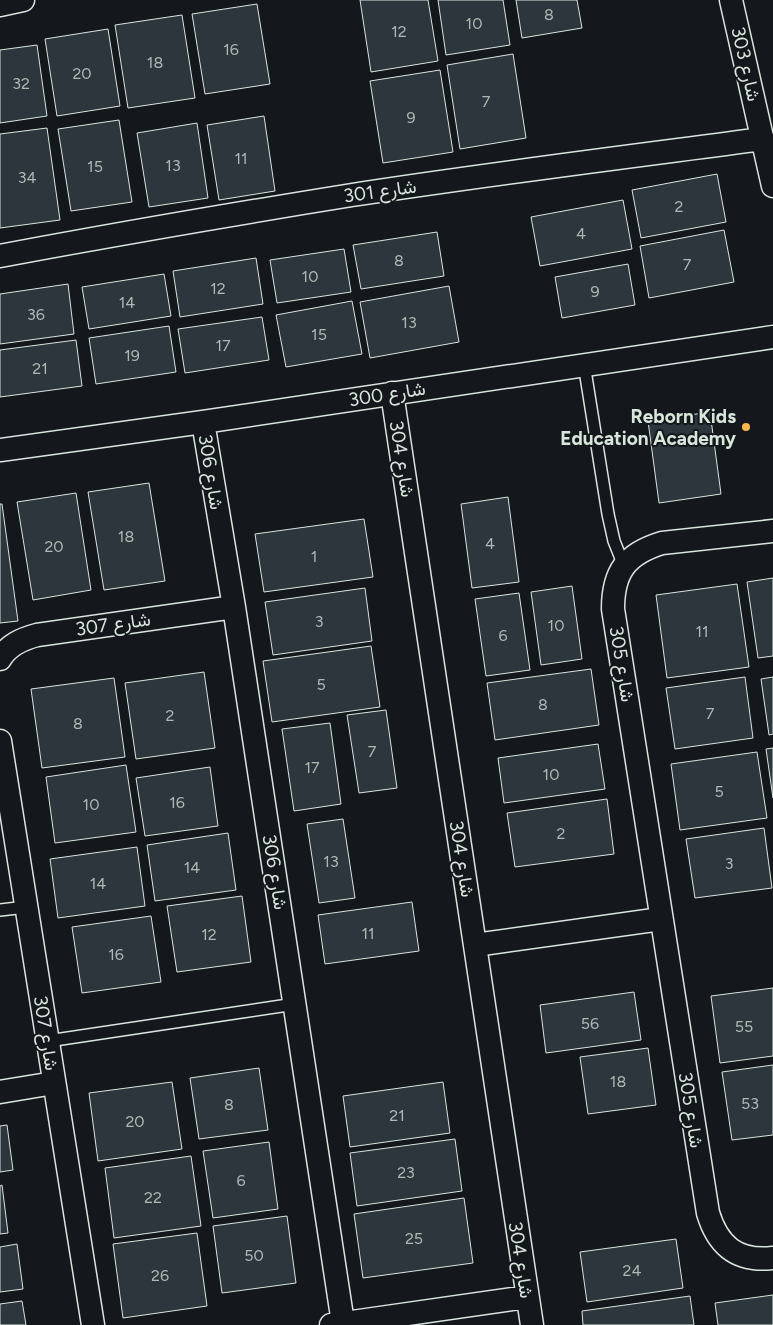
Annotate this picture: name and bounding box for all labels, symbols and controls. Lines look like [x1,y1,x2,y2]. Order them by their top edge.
house number: 8 [544,5,554,24]
house number: 10 [466,14,482,33]
house number: 12 [391,22,407,41]
street label: شارع 303 [725,24,766,104]
house number: 16 [223,40,239,59]
house number: 18 [147,53,163,72]
house number: 20 [72,64,92,83]
house number: 32 [12,74,30,93]
house number: 7 [482,92,491,111]
house number: 9 [406,108,416,127]
house number: 11 [234,149,248,168]
house number: 13 [165,156,181,175]
house number: 15 [87,157,103,176]
house number: 34 [18,168,36,187]
street label: شارع 301 [342,175,418,208]
house number: 2 [675,197,683,216]
house number: 4 [576,224,586,243]
house number: 8 [394,251,404,270]
house number: 7 [683,255,692,274]
house number: 10 [302,267,318,286]
house number: 12 [210,279,226,298]
house number: 9 [590,282,600,301]
house number: 14 [119,293,135,312]
house number: 36 [27,305,45,324]
house number: 13 [401,313,417,332]
house number: 15 [311,325,327,344]
house number: 17 [215,336,231,355]
house number: 19 [124,346,140,365]
house number: 21 [32,359,48,378]
street label: شارع 300 [347,377,427,412]
place label: Reborn Kids Education Academy [560,405,736,450]
street label: شارع 304 [384,419,419,499]
marker: Reborn Kids Education Academy [740,421,752,433]
street label: شارع 306 [193,433,228,512]
house number: 18 [118,527,134,546]
house number: 4 [485,534,495,553]
house number: 20 [44,537,64,556]
house number: 1 [311,547,317,566]
street label: شارع 307 [74,607,152,642]
house number: 3 [315,612,323,631]
house number: 10 [548,616,564,635]
house number: 11 [695,622,709,641]
street label: شارع 305 [604,624,639,704]
house number: 6 [498,626,508,645]
house number: 5 [316,675,326,694]
house number: 8 [538,695,548,714]
house number: 7 [706,704,715,723]
house number: 2 [166,706,174,725]
house number: 8 [73,714,83,733]
house number: 7 [368,742,377,761]
house number: 17 [304,758,320,777]
house number: 10 [543,765,559,784]
house number: 5 [714,782,724,801]
house number: 16 [169,793,185,812]
house number: 10 [83,795,99,814]
street label: شارع 304 [444,819,479,899]
house number: 2 [557,824,565,843]
street label: شارع 306 [257,833,292,912]
house number: 13 [323,852,339,871]
house number: 3 [725,854,733,873]
house number: 14 [184,858,200,877]
house number: 14 [90,874,106,893]
house number: 11 [361,924,375,943]
house number: 12 [201,925,217,944]
house number: 16 [108,945,124,964]
street label: شارع 307 [28,994,63,1072]
house number: 56 [581,1014,599,1033]
house number: 55 [735,1017,753,1036]
street label: شارع 305 [673,1070,708,1150]
house number: 18 [610,1072,626,1091]
house number: 53 [741,1094,759,1113]
house number: 8 [224,1095,234,1114]
house number: 21 [389,1106,405,1125]
house number: 20 [125,1112,145,1131]
house number: 23 [397,1163,415,1182]
house number: 6 [236,1171,246,1190]
house number: 22 [144,1188,162,1207]
street label: شارع 304 [503,1220,538,1300]
house number: 25 [405,1229,423,1248]
house number: 50 [244,1246,264,1265]
house number: 24 [623,1261,641,1280]
house number: 26 [151,1266,169,1285]

